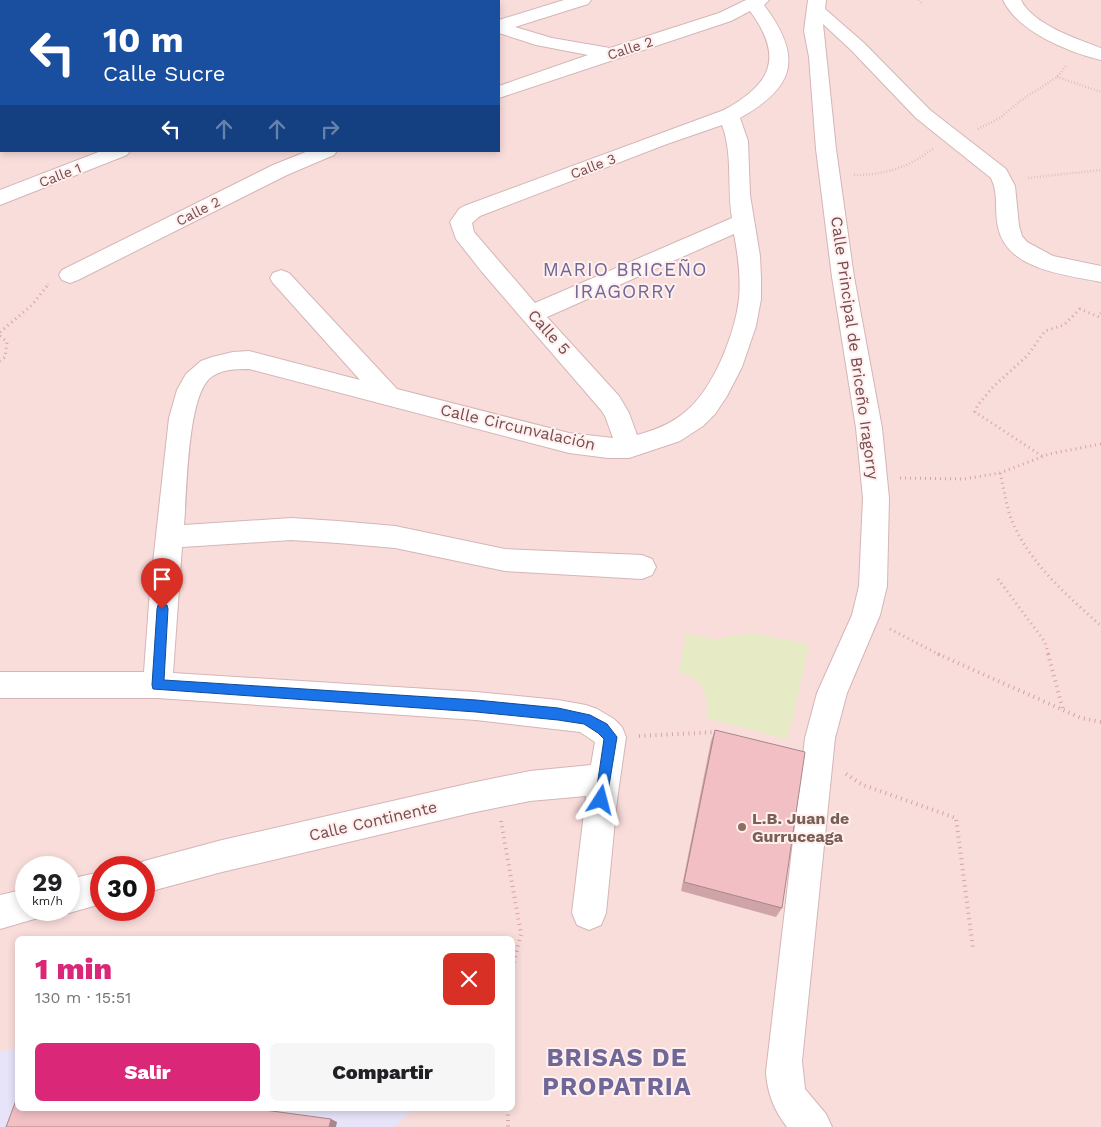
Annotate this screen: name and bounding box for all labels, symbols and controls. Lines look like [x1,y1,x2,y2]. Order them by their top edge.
text: 10 m [103,19,184,61]
icon: left [20,20,85,85]
street label: Calle 2 [605,33,655,63]
text: Calle Sucre [103,61,225,86]
icon: left [157,115,185,143]
icon: ahead [210,115,238,143]
icon: ahead [263,115,291,143]
icon: right [316,115,344,143]
street label: Calle 3 [568,150,618,182]
street label: Calle 1 [37,160,83,190]
street label: Calle 2 [173,193,223,229]
street label: Calle Principal de Briceño Iragorry [827,215,883,482]
district label: MARIO BRICEÑO IRAGORRY [543,258,707,303]
street label: Calle 5 [524,306,574,358]
street label: Calle Circunvalación [439,400,597,454]
pin [141,558,183,609]
icon: arrive [148,565,176,593]
position arrow [574,773,626,825]
street label: Calle Continente [307,797,439,845]
place label: L.B. Juan de Gurruceaga [752,809,849,846]
marker: L.B. Juan de Gurruceaga [736,821,748,833]
speed limit sign: 30 [90,856,155,921]
text: 29 [32,868,63,897]
text: km/h [32,894,63,908]
text: 1 min [35,951,112,986]
button: close [443,953,495,1005]
text: 130 m · 15:51 [35,988,131,1007]
button: Salir [35,1043,260,1101]
button: Compartir [270,1043,495,1101]
district label: BRISAS DE PROPATRIA [542,1043,692,1101]

